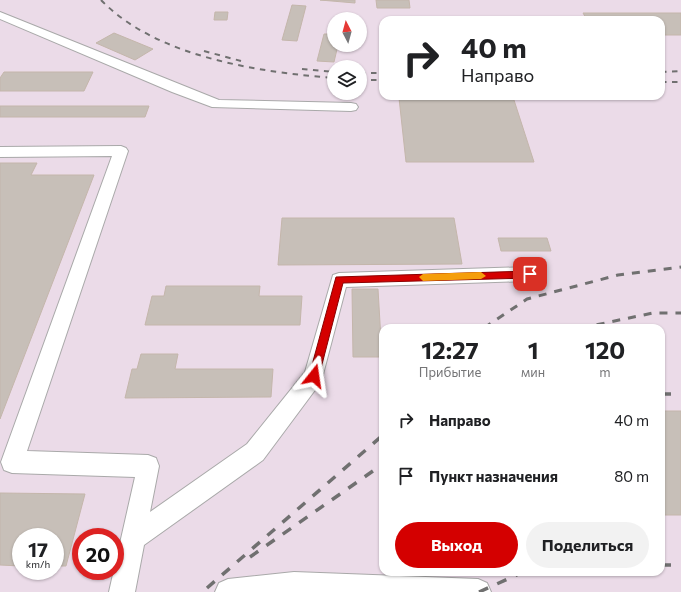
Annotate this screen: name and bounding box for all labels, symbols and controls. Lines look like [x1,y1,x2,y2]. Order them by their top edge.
north arrow [327,12,367,52]
map controls [327,12,367,100]
text: 40 m [461,30,527,64]
icon: right [395,32,447,84]
button: layers [327,60,367,100]
text: Направо [461,64,534,86]
pin [513,257,547,291]
icon: arrive [519,263,541,285]
text: 12:27 [421,335,479,364]
text: 1 [528,335,539,364]
text: 120 [585,335,625,364]
position arrow [293,355,335,397]
text: Прибытие [419,364,481,380]
text: мин [521,364,545,380]
text: m [599,364,611,380]
icon: right [395,409,417,431]
text: Направо [429,411,491,429]
text: 40 m [614,411,649,429]
icon: arrive [395,465,417,487]
text: Пункт назначения [429,467,558,485]
text: 80 m [614,467,649,485]
button: Выход [395,522,518,568]
button: Поделиться [526,522,649,568]
speed limit sign: 20 [72,528,124,580]
text: 17 [28,537,48,561]
text: km/h [26,558,50,570]

